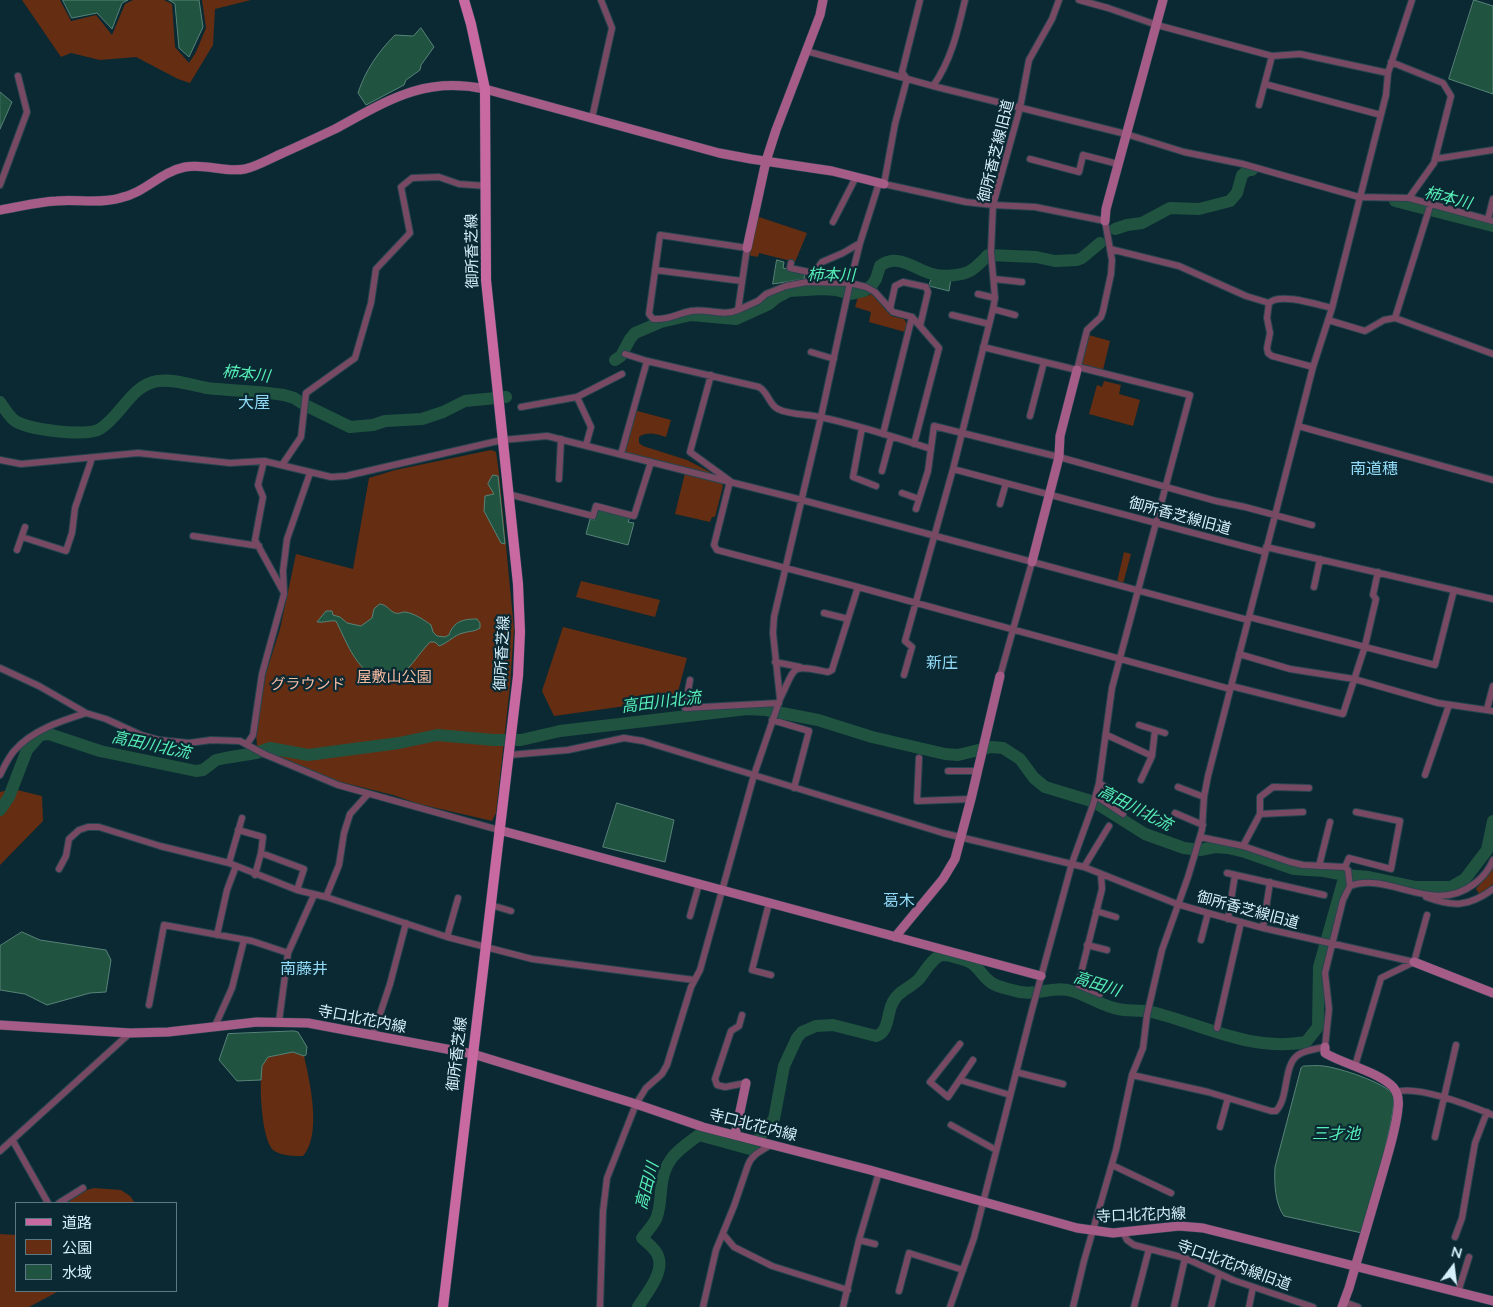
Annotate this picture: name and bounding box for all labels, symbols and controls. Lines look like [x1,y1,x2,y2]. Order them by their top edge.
street label: 御所香芝線旧道 [975,98,1017,204]
water label: 柿本川 [1422,183,1474,213]
street label: 御所香芝線 [462,213,482,289]
water label: 柿本川 [807,265,855,285]
water label: 柿本川 [221,362,271,386]
district label: 大屋 [238,393,270,413]
district label: 南道穗 [1350,459,1398,479]
street label: 御所香芝線旧道 [1127,494,1233,538]
street label: 御所香芝線 [491,615,513,691]
district label: 新庄 [926,653,958,673]
park label: 屋敷山公園 [357,668,431,686]
park label: グラウンド [271,675,345,693]
water label: 高田川北流 [620,688,702,716]
water label: 高田川北流 [110,727,192,763]
water label: 高田川北流 [1095,781,1175,835]
street label: 御所香芝線旧道 [1195,888,1301,932]
district label: 葛木 [883,891,915,911]
district label: 南藤井 [280,959,328,979]
water label: 高田川 [1071,967,1123,1001]
street label: 寺口北花内線 [316,1002,408,1036]
street label: 御所香芝線 [443,1016,471,1092]
street label: 寺口北花内線 [707,1105,799,1145]
water label: 三才池 [1312,1124,1360,1144]
water label: 高田川 [632,1160,662,1212]
legend [15,1202,178,1292]
street label: 寺口北花内線 [1096,1204,1186,1226]
text: 道路 [62,1213,92,1231]
street label: 寺口北花内線旧道 [1175,1236,1293,1294]
text: 公園 [62,1238,92,1256]
north arrow [1428,1242,1478,1292]
text: N [1450,1242,1464,1262]
text: 水域 [62,1263,92,1281]

